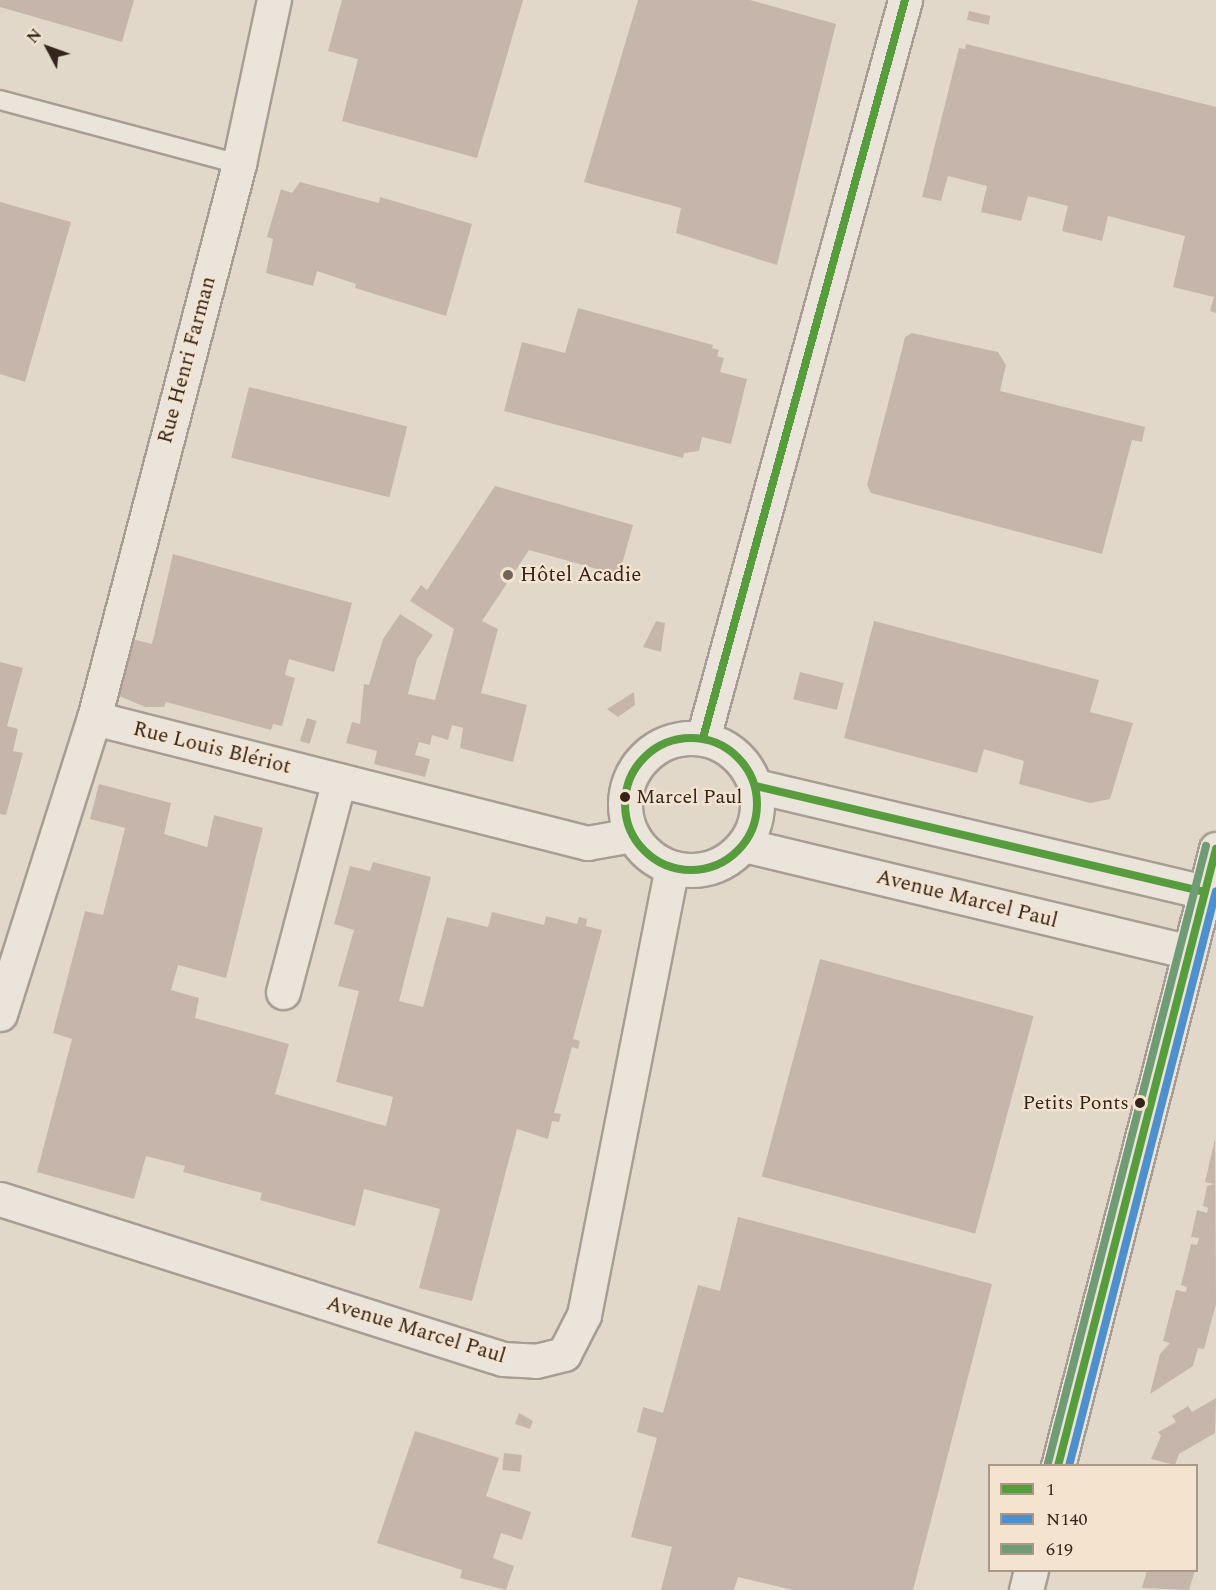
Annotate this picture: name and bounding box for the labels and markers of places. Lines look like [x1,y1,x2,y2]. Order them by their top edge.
place label: Hôtel Acadie [520,562,642,588]
marker: Hôtel Acadie [501,568,515,582]
place label: Marcel Paul [636,785,742,809]
marker: Marcel Paul [619,791,631,803]
place label: Petits Ponts [1022,1091,1129,1115]
marker: Petits Ponts [1134,1097,1146,1109]

